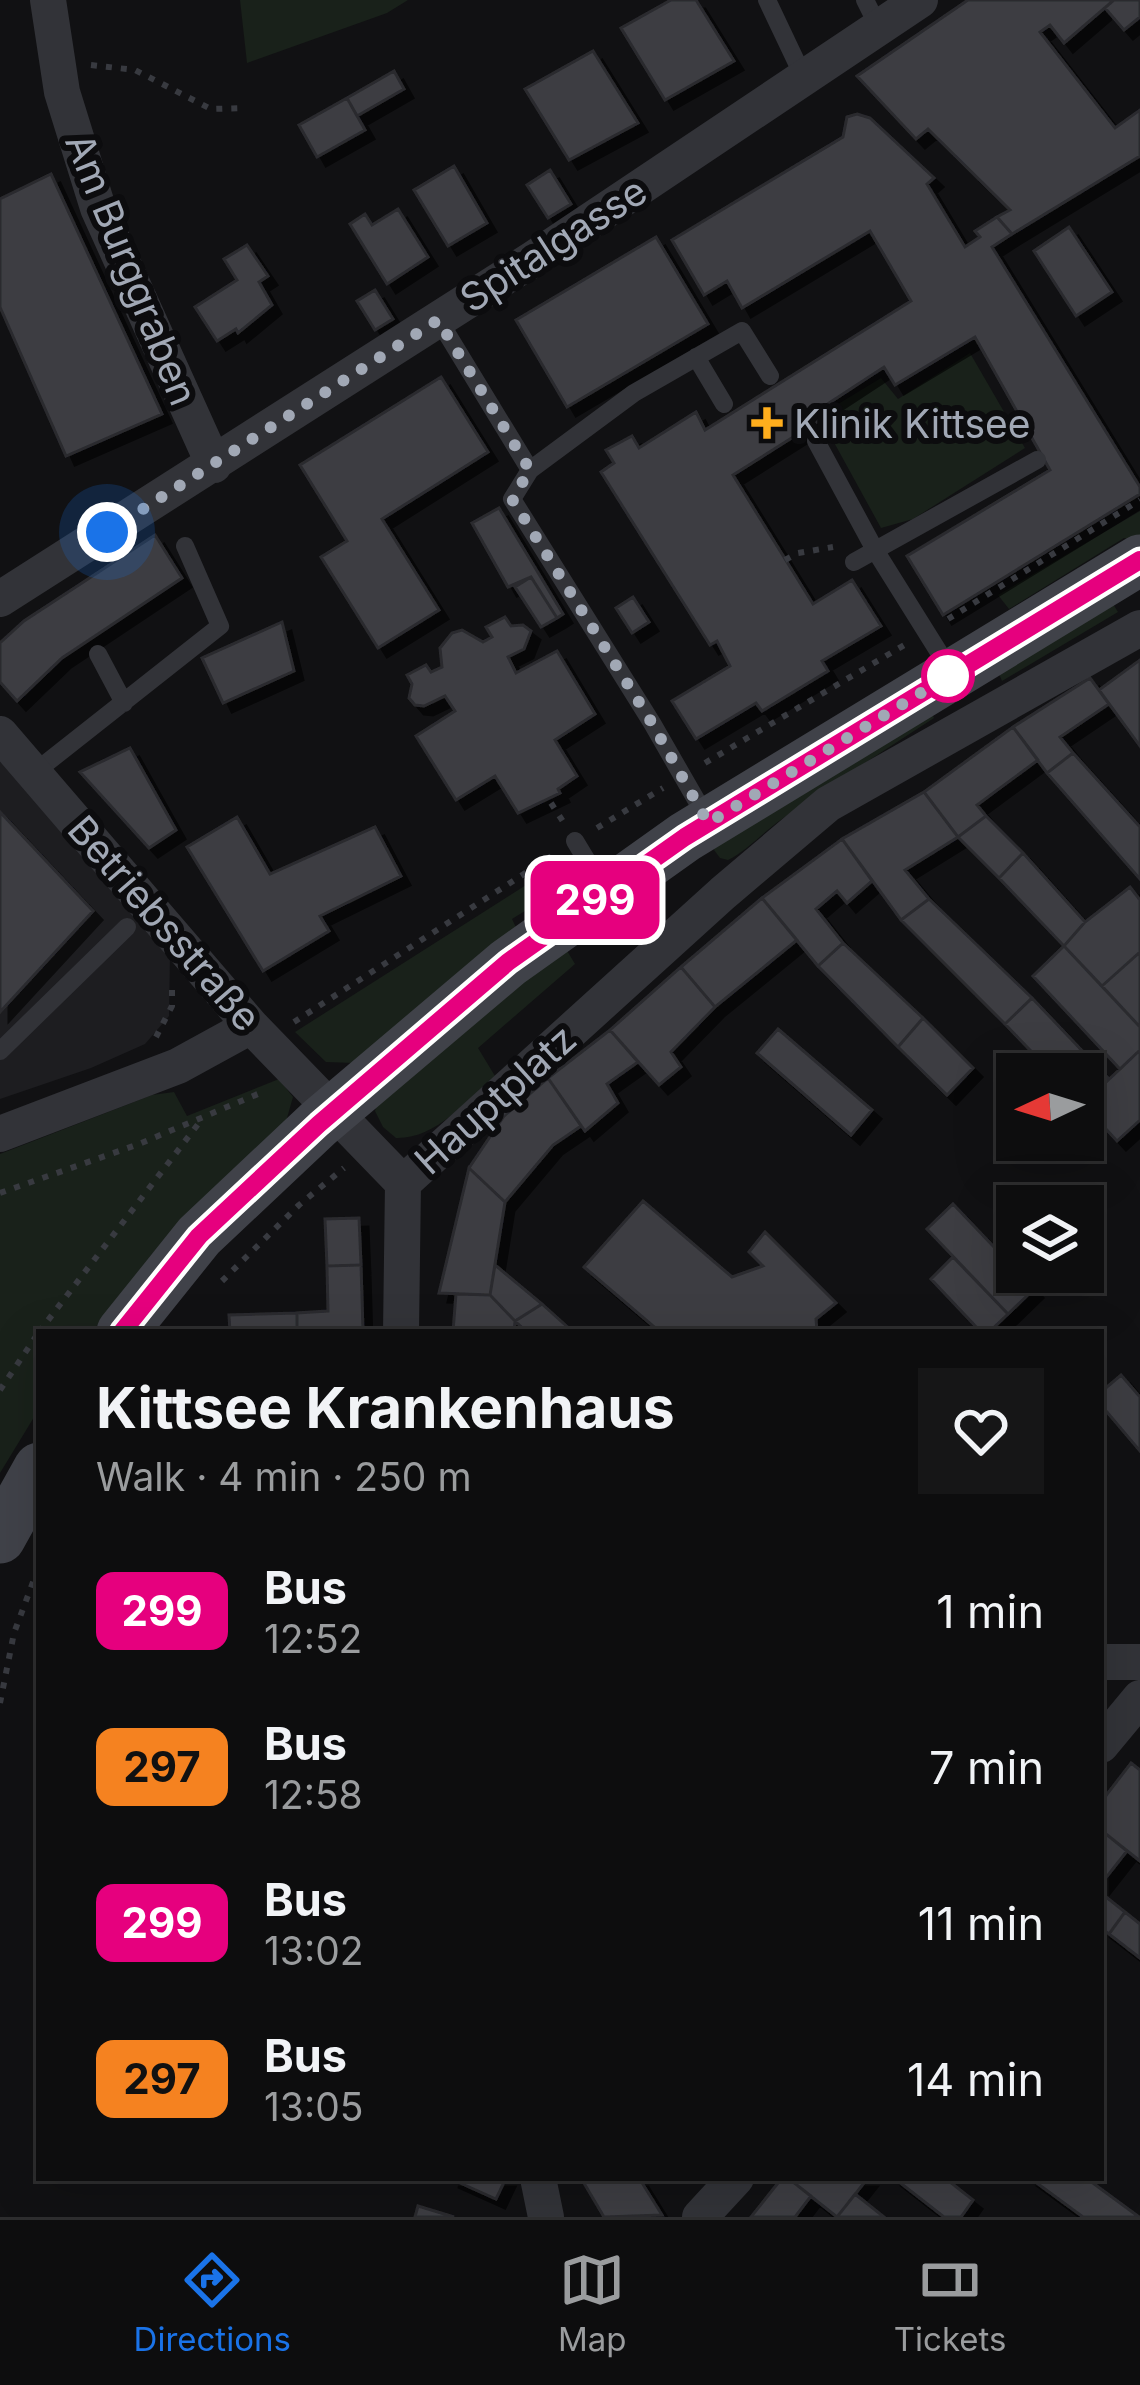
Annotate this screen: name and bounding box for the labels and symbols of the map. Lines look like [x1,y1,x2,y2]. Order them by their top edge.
street label: Am Burggraben [56,126,208,412]
street label: Spitalgasse [451,166,655,322]
place label: Klinik Kittsee [794,400,1030,447]
marker: Klinik Kittsee [751,407,783,439]
your location [77,502,137,562]
unlabelled marker [923,651,973,701]
street label: Betriebsstraße [59,806,271,1040]
line badge: 299 [526,861,664,939]
street label: Hauptplatz [405,1015,585,1183]
north arrow [996,1053,1104,1161]

